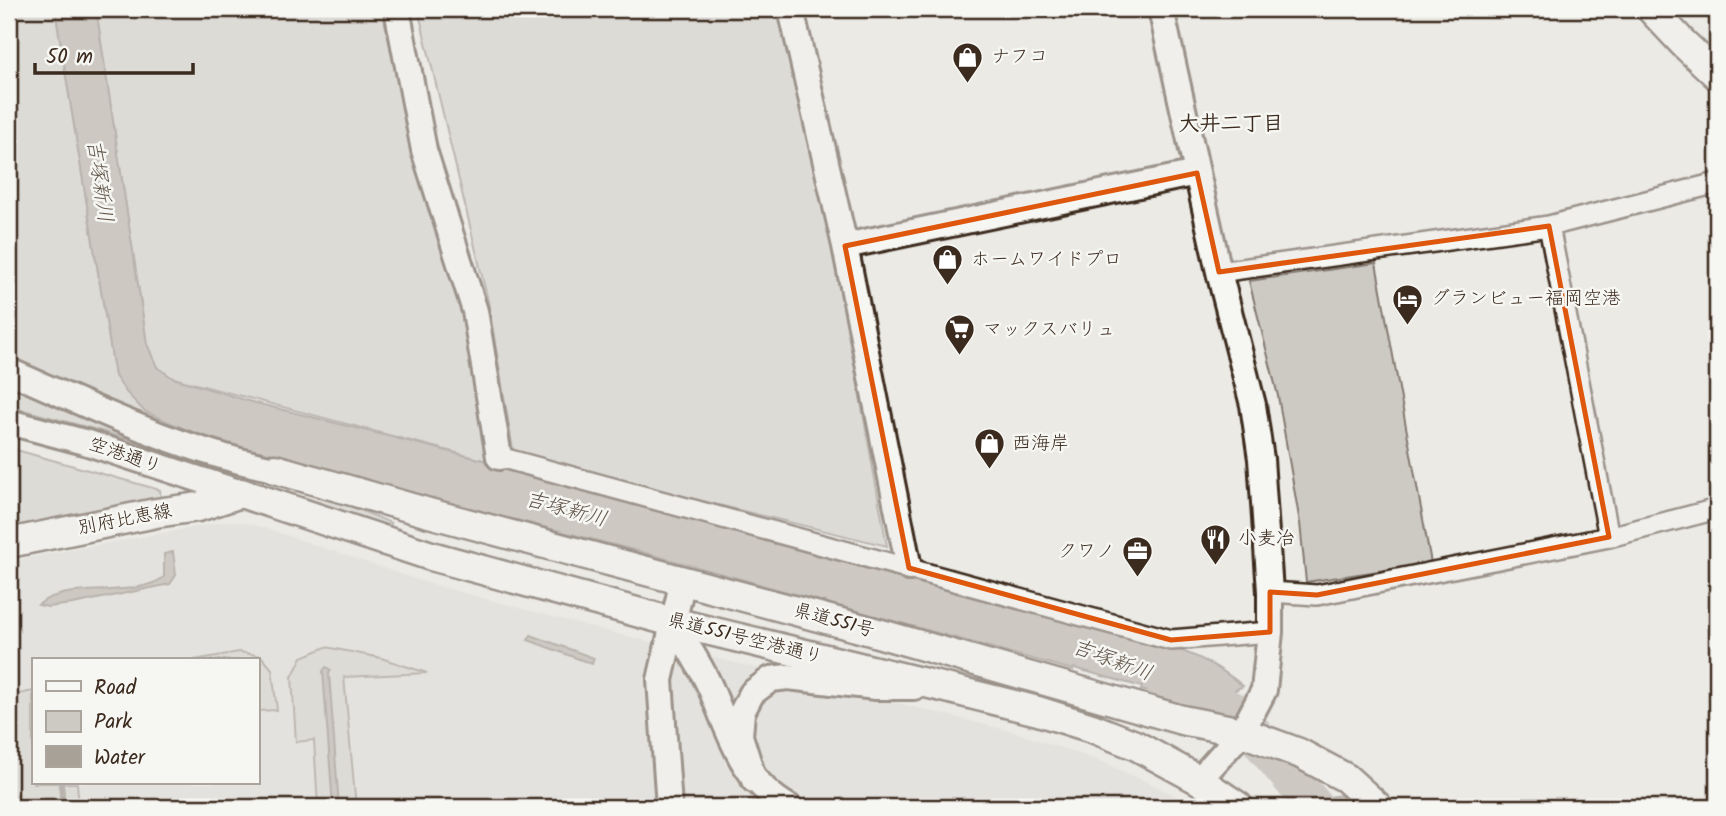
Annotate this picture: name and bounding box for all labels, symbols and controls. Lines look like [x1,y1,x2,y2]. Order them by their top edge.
scale bar [35,32,192,76]
shop icon: ナフコ [951,40,985,84]
text: 50 m [46,41,93,74]
place label: ナフコ [991,42,1048,72]
district label: 大井二丁目 [1179,108,1284,141]
water label: 吉塚新川 [77,137,121,225]
shop icon: ホームワイドプロ [931,243,965,287]
place label: ホームワイドプロ [971,245,1122,275]
hotel icon: グランビュー福岡空港 [1391,282,1425,326]
place label: グランビュー福岡空港 [1431,284,1621,314]
supermarket icon: マックスバリュ [943,313,977,357]
place label: マックスバリュ [983,315,1116,345]
shop icon: 西海岸 [972,427,1006,471]
street label: 空港通り [84,429,166,483]
place label: 西海岸 [1012,429,1069,459]
water label: 吉塚新川 [521,483,611,537]
street label: 別府比恵線 [76,496,174,544]
restaurant icon: 小麦冶 [1198,522,1232,566]
place label: 小麦冶 [1238,524,1295,554]
office icon: クワノ [1121,535,1155,579]
place label: クワノ [1058,537,1115,567]
street label: 県道551号 [790,596,878,646]
street label: 県道551号空港通り [664,605,826,673]
water label: 吉塚新川 [1067,631,1157,691]
legend [32,658,259,784]
text: Road [94,672,137,705]
text: Park [94,706,132,739]
text: Water [94,742,146,775]

